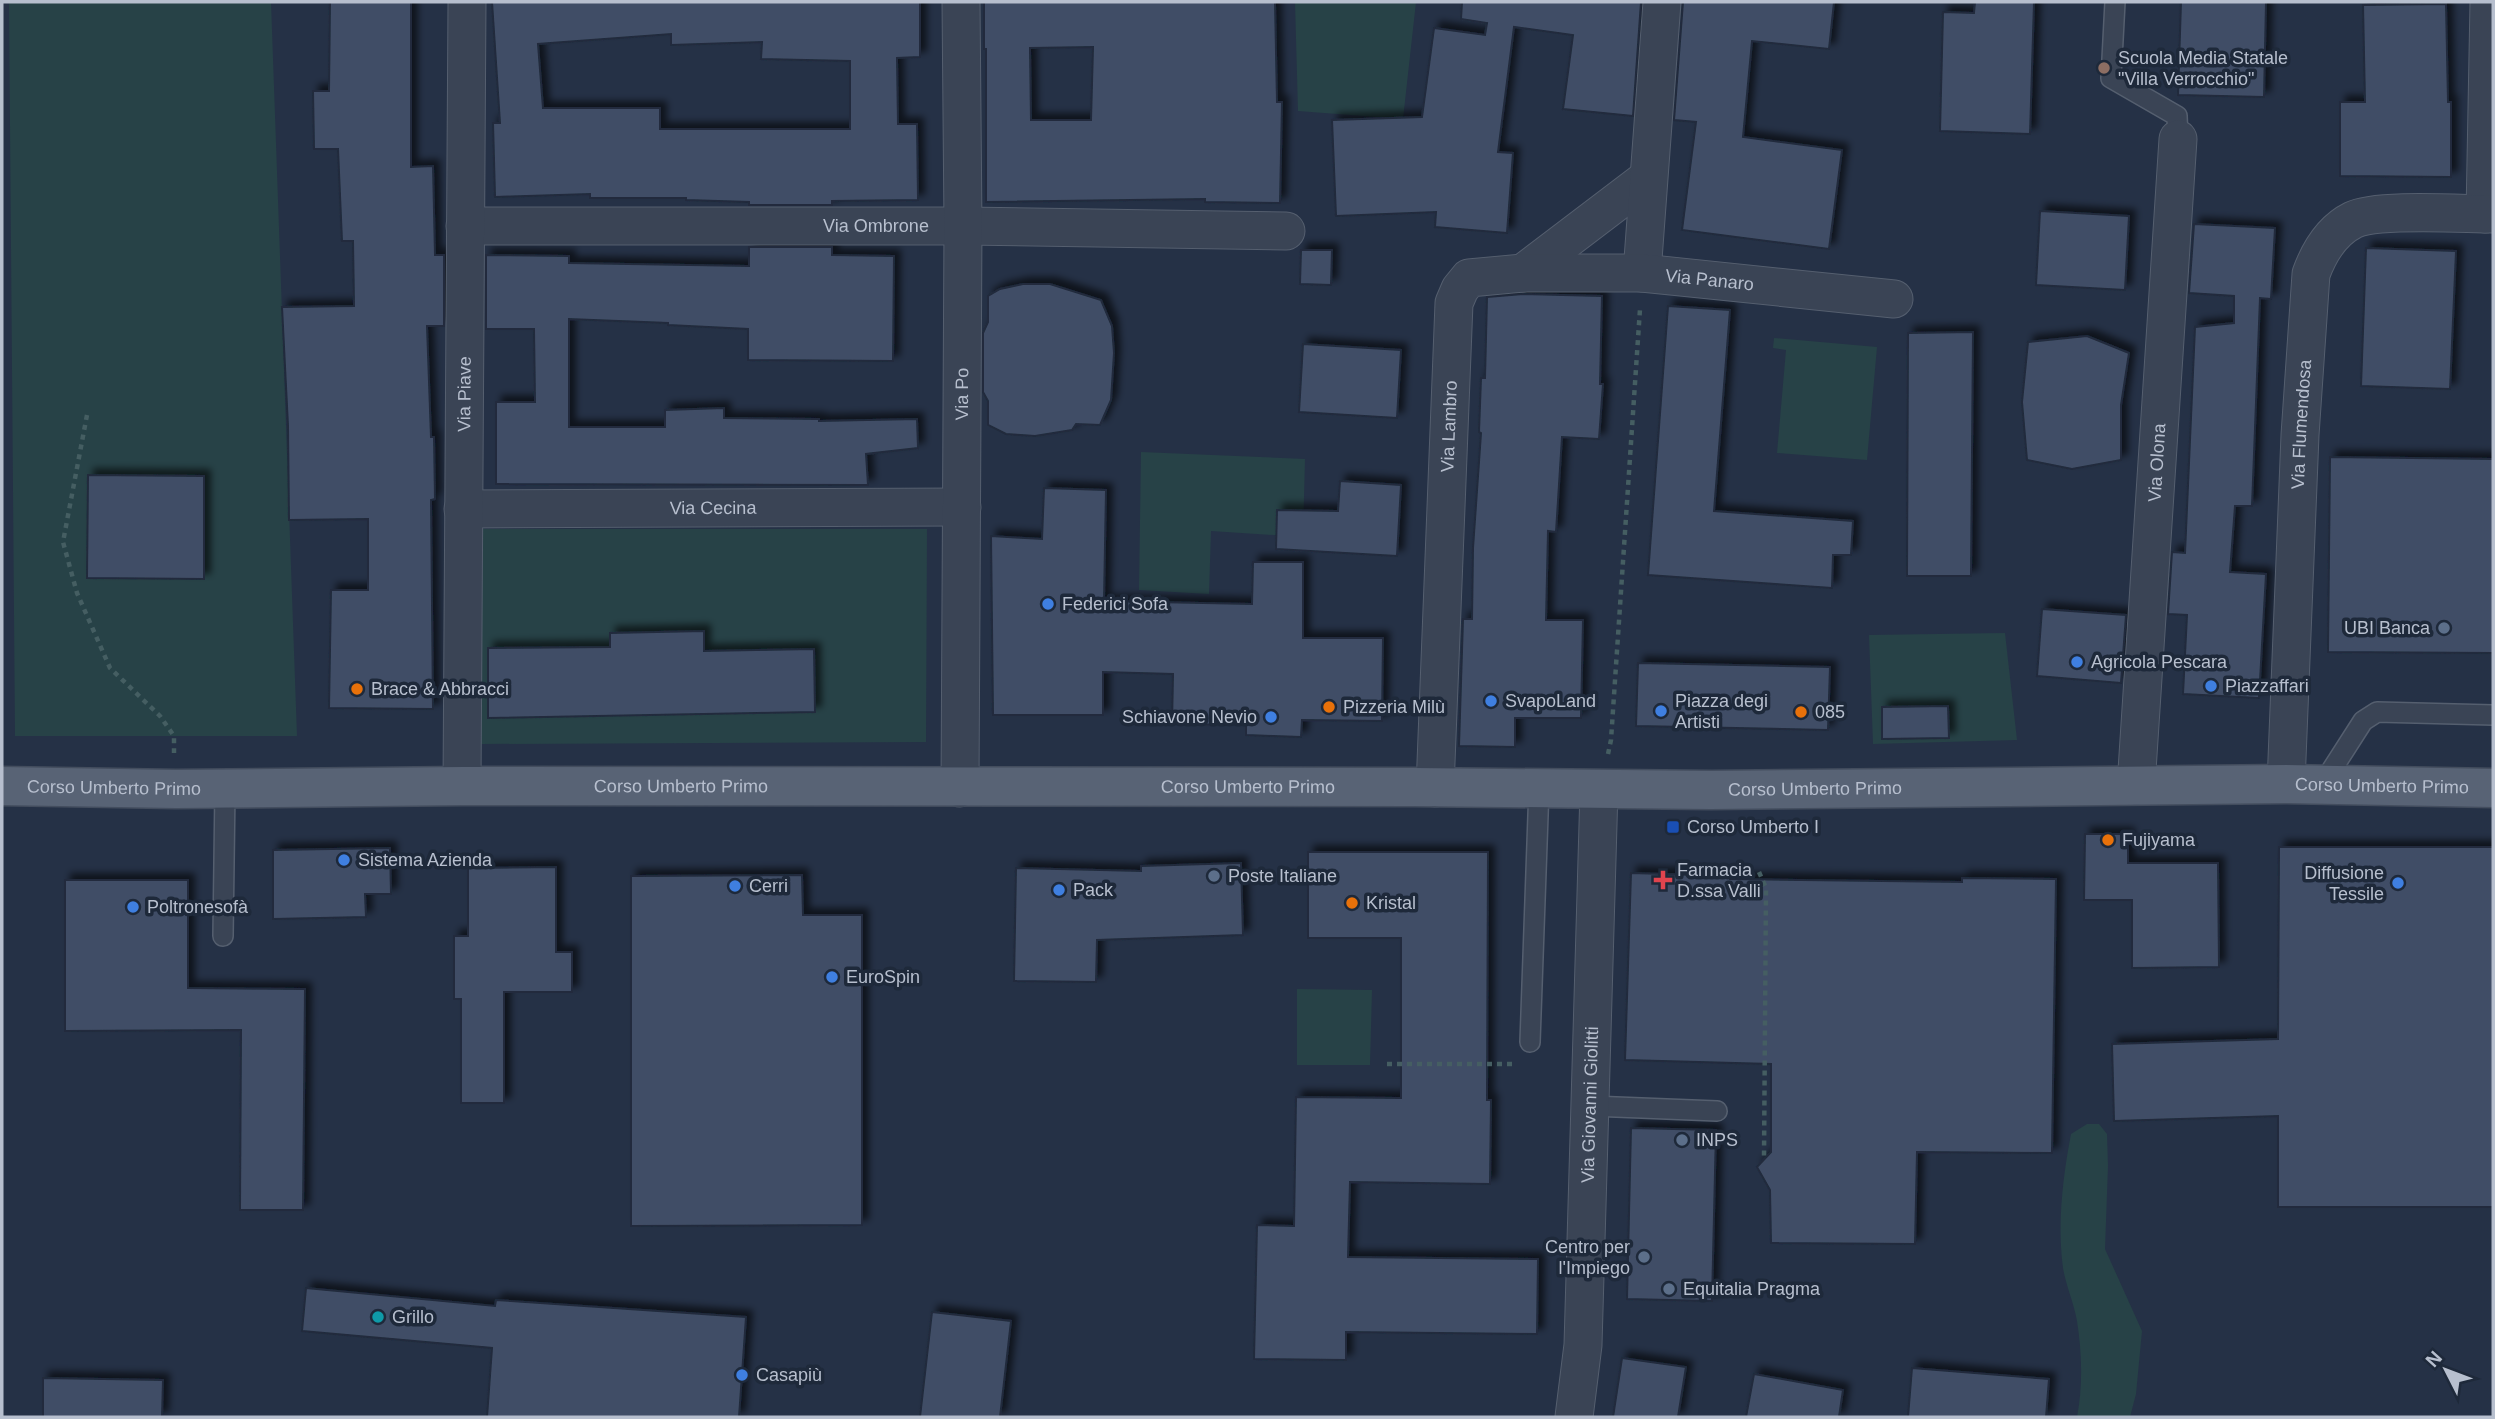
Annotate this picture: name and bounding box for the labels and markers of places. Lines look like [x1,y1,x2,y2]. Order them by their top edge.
place label: Scuola Media Statale "Villa Verrocchio" [2118,48,2288,89]
marker: Scuola Media Statale "Villa Verrocchio" [2096,60,2112,76]
place label: Federici Sofa [1062,594,1169,614]
marker: Federici Sofa [1040,596,1056,612]
place label: UBI Banca [2344,618,2431,638]
marker: UBI Banca [2436,620,2452,636]
place label: Agricola Pescara [2091,652,2228,672]
marker: Agricola Pescara [2069,654,2085,670]
place label: Piazzaffari [2225,676,2309,696]
marker: Piazzaffari [2203,678,2219,694]
place label: Brace & Abbracci [371,679,509,699]
marker: Brace & Abbracci [349,681,365,697]
place label: SvapoLand [1505,691,1596,711]
place label: Piazza degi Artisti [1675,691,1768,732]
marker: SvapoLand [1483,693,1499,709]
place label: Pizzeria Milù [1343,697,1445,717]
marker: Pizzeria Milù [1321,699,1337,715]
place label: 085 [1815,702,1845,722]
marker: Piazza degi Artisti [1653,703,1669,719]
marker: 085 [1793,704,1809,720]
place label: Schiavone Nevio [1122,707,1257,727]
marker: Schiavone Nevio [1263,709,1279,725]
place label: Corso Umberto I [1687,817,1819,837]
marker: Corso Umberto I [1665,819,1681,835]
place label: Fujiyama [2122,830,2196,850]
marker: Fujiyama [2100,832,2116,848]
place label: Sistema Azienda [358,850,493,870]
marker: Sistema Azienda [336,852,352,868]
place label: Farmacia D.ssa Valli [1677,860,1761,901]
place label: Diffusione Tessile [2304,863,2384,904]
place label: Poste Italiane [1228,866,1337,886]
marker: Poste Italiane [1206,868,1222,884]
marker: Farmacia D.ssa Valli [1655,872,1671,888]
marker: Diffusione Tessile [2390,875,2406,891]
place label: Cerri [749,876,788,896]
marker: Cerri [727,878,743,894]
place label: Pack [1073,880,1114,900]
marker: Pack [1051,882,1067,898]
place label: Kristal [1366,893,1416,913]
marker: Kristal [1344,895,1360,911]
place label: Poltronesofà [147,897,249,917]
marker: Poltronesofà [125,899,141,915]
place label: EuroSpin [846,967,920,987]
marker: EuroSpin [824,969,840,985]
place label: INPS [1696,1130,1738,1150]
marker: INPS [1674,1132,1690,1148]
place label: Centro per l'Impiego [1545,1237,1630,1278]
marker: Centro per l'Impiego [1636,1249,1652,1265]
place label: Equitalia Pragma [1683,1279,1821,1299]
marker: Equitalia Pragma [1661,1281,1677,1297]
place label: Grillo [392,1307,434,1327]
marker: Grillo [370,1309,386,1325]
place label: Casapiù [756,1365,822,1385]
marker: Casapiù [734,1367,750,1383]

